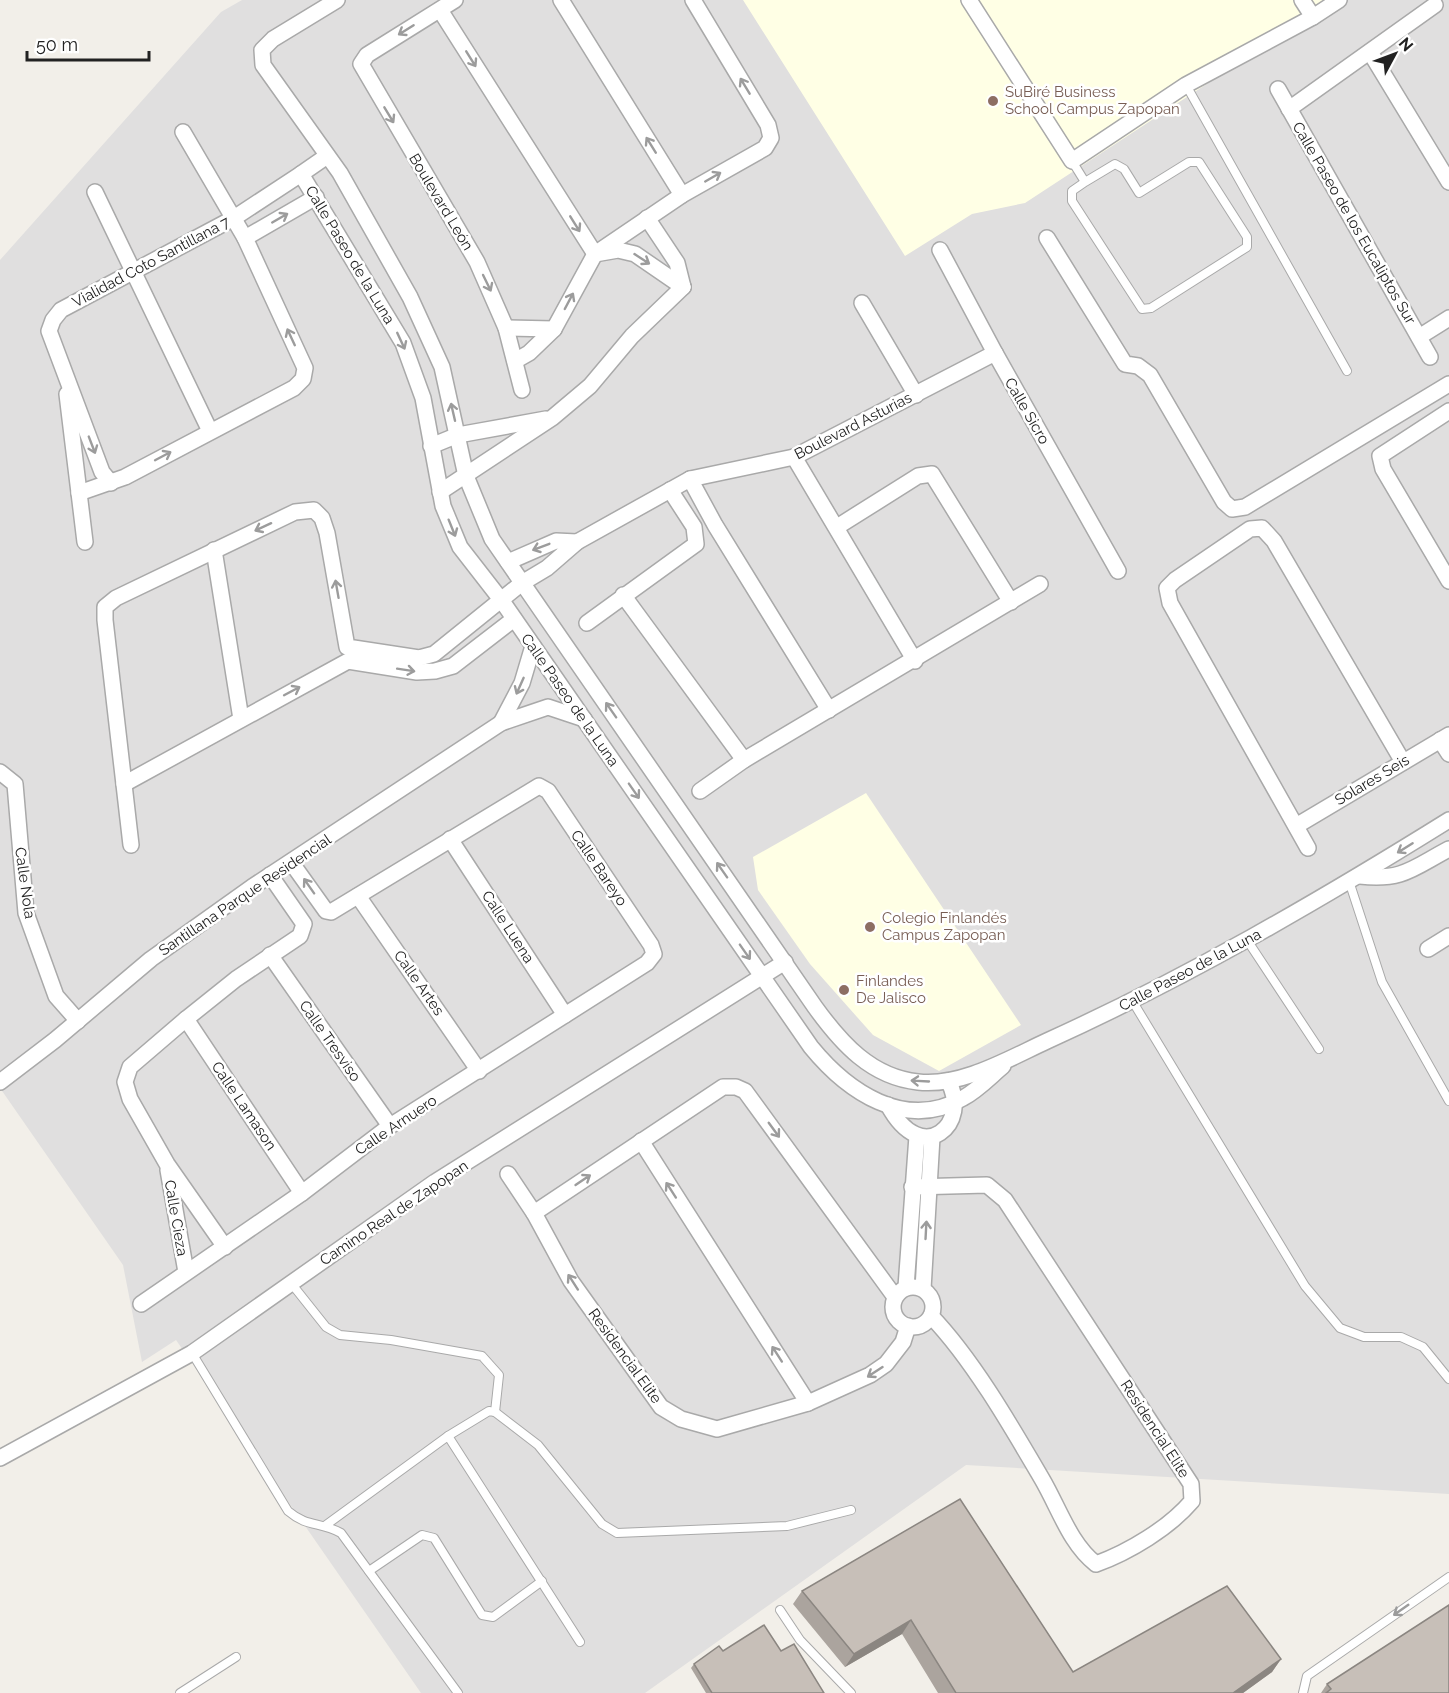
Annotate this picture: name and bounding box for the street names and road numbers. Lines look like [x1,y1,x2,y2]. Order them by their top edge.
street label: Calle Paseo de los Eucaliptos Sur [1289,119,1420,328]
street label: Boulevard León [405,150,477,254]
street label: Calle Paseo de la Luna [302,183,398,327]
street label: Vialidad Coto Santillana 7 [69,213,233,311]
street label: Calle Sicro [1001,375,1053,448]
street label: Boulevard Asturias [791,389,915,463]
street label: Calle Paseo de la Luna [517,630,623,770]
street label: Solares Seis [1332,751,1412,809]
street label: Calle Bareyo [567,827,631,909]
street label: Santillana Parque Residencial [155,830,335,960]
street label: Calle Nola [11,846,39,920]
street label: Calle Luena [478,887,538,967]
street label: Calle Paseo de la Luna [1116,925,1264,1015]
street label: Calle Artes [390,947,448,1019]
street label: Calle Tresviso [295,997,365,1085]
street label: Calle Lamason [208,1058,280,1154]
street label: Calle Arnuero [352,1091,440,1159]
street label: Camino Real de Zapopan [316,1157,472,1269]
street label: Calle Cieza [160,1178,192,1258]
street label: Residencial Elite [584,1305,666,1407]
street label: Residencial Elite [1117,1377,1193,1481]

